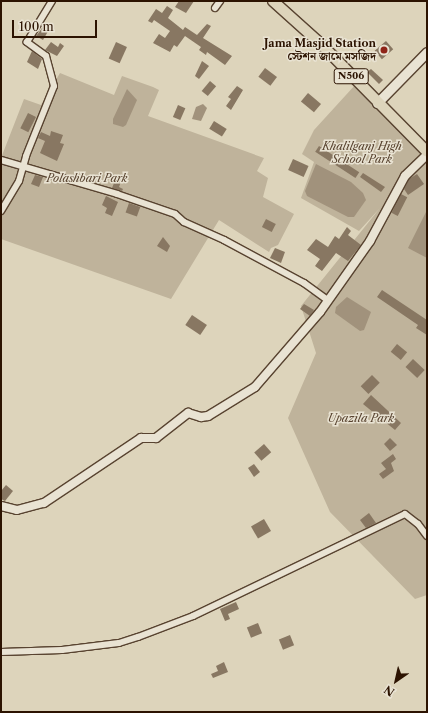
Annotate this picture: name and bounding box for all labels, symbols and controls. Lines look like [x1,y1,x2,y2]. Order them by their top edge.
scale bar [14,12,99,38]
text: 100 m [19,19,54,34]
place label: Jama Masjid Station স্টেশন জামে মসজিদ [264,37,376,63]
marker: Jama Masjid Station স্টেশন জামে মসজিদ [379,45,389,55]
road number: N506 [333,68,369,84]
park label: Khalilganj High School Park [322,140,402,166]
park label: Polashbari Park [46,171,128,185]
park label: Upazila Park [328,411,394,425]
north arrow [376,661,416,701]
text: N [381,682,397,699]

